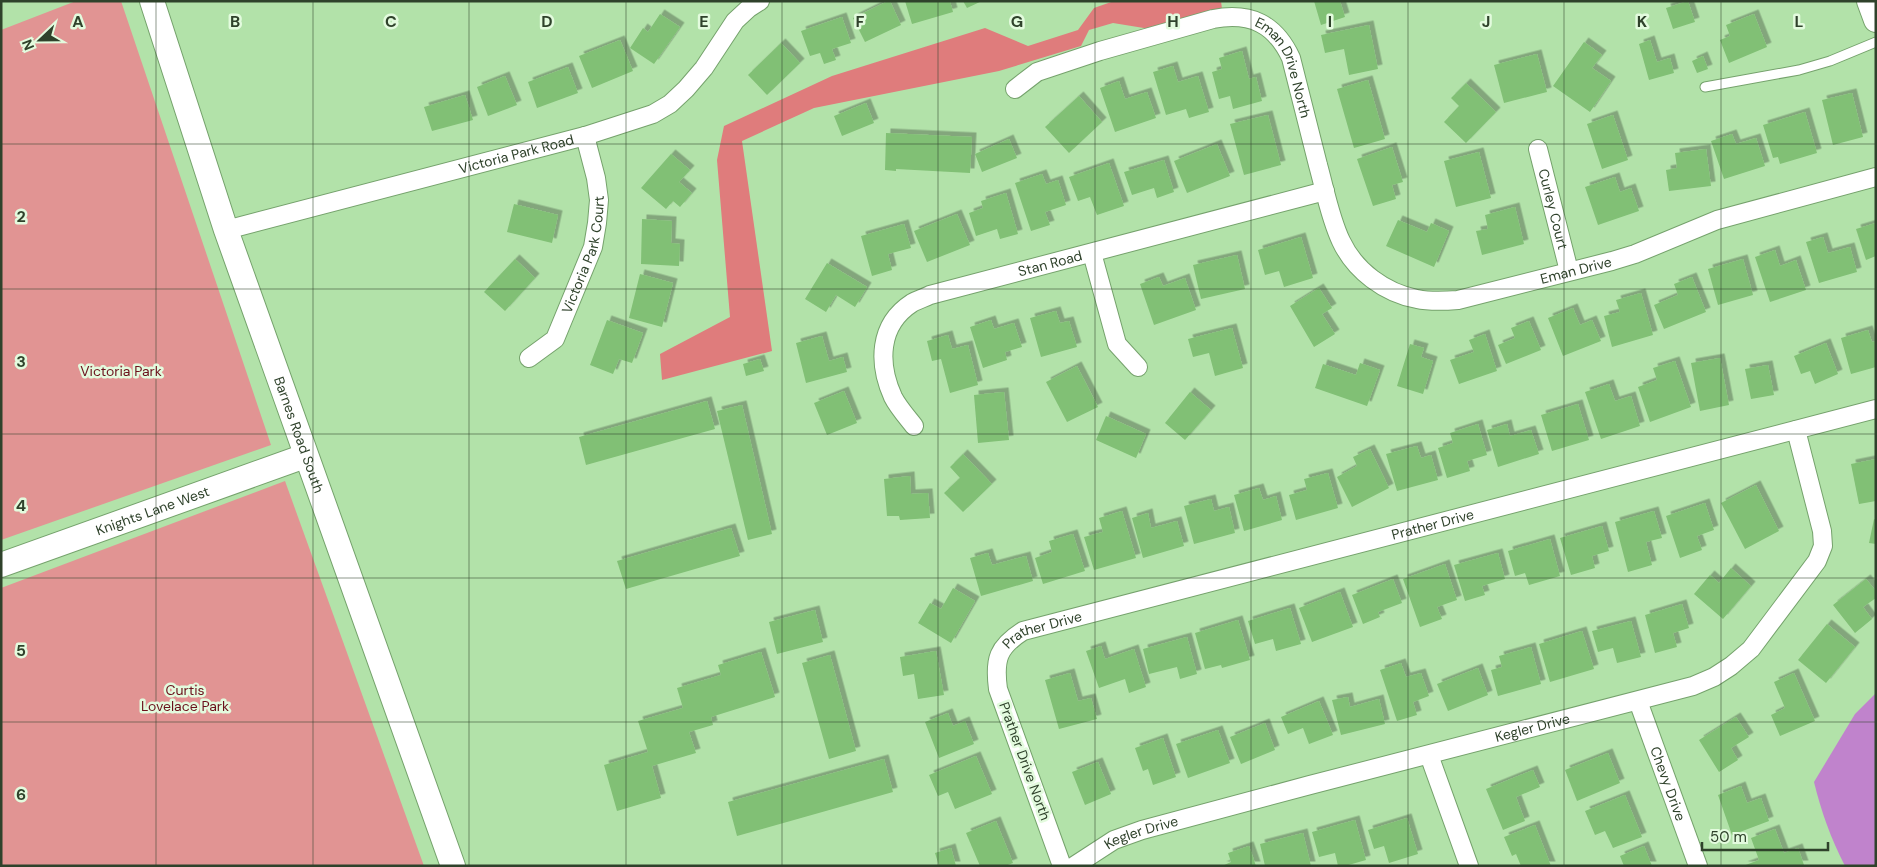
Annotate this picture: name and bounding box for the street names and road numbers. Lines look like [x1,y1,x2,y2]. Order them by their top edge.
street label: Eman Drive North [1252,13,1315,120]
street label: Victoria Park Road [457,130,576,178]
street label: Curley Court [1534,167,1572,251]
street label: Victoria Park Court [558,195,608,316]
street label: Stan Road [1016,246,1084,280]
street label: Eman Drive [1538,252,1614,288]
street label: Barnes Road South [270,374,328,495]
street label: Knights Lane West [93,482,212,539]
street label: Prather Drive [1390,505,1476,544]
street label: Prather Drive [998,607,1084,652]
street label: Prather Drive North [995,699,1055,823]
street label: Kegler Drive [1493,709,1572,746]
street label: Chevy Drive [1646,744,1690,823]
street label: Kegler Drive [1101,812,1180,853]

